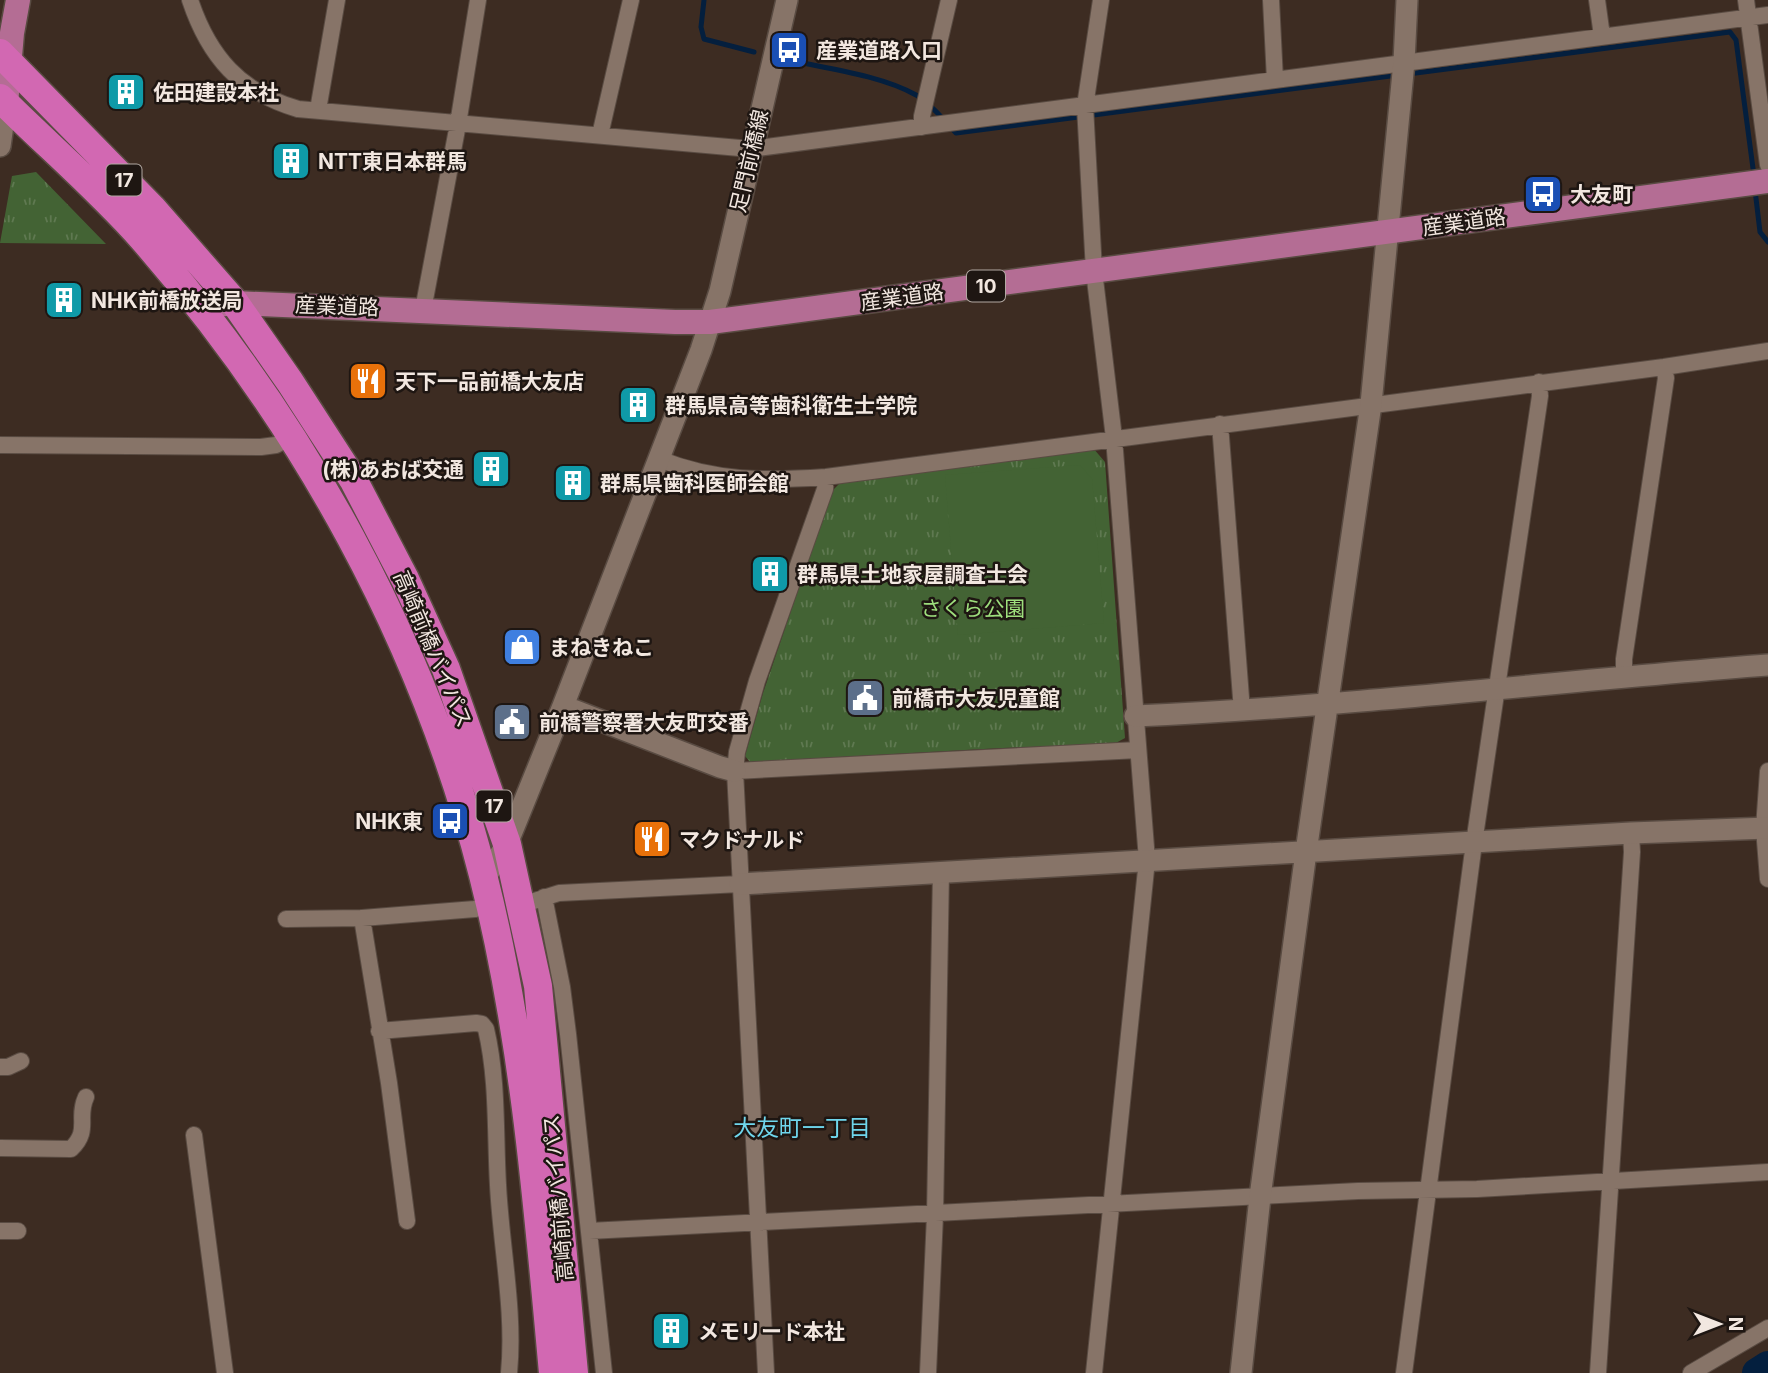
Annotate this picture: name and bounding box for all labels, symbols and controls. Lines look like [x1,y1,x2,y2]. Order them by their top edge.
bus stop icon: 産業道路入口 [768,29,810,71]
place label: 産業道路入口 [816,38,942,63]
building icon: 佐田建設本社 [105,71,147,113]
place label: 佐田建設本社 [153,80,279,105]
street label: 足門前橋線 [725,107,773,215]
building icon: NTT東日本群馬 [270,140,312,182]
place label: NTT東日本群馬 [318,149,467,174]
road number: 17 [106,164,142,196]
bus stop icon: 大友町 [1522,173,1564,215]
place label: 大友町 [1570,182,1633,207]
street label: 産業道路 [1421,204,1507,240]
road number: 10 [967,270,1005,302]
building icon: NHK前橋放送局 [43,279,85,321]
street label: 産業道路 [859,279,945,315]
place label: NHK前橋放送局 [91,288,243,313]
street label: 産業道路 [295,292,379,320]
restaurant icon: 天下一品前橋大友店 [347,360,389,402]
place label: 天下一品前橋大友店 [395,369,584,394]
building icon: 群馬県高等歯科衛生士学院 [617,384,659,426]
place label: 群馬県高等歯科衛生士学院 [665,393,917,418]
building icon: (株)あおば交通 [470,448,512,490]
place label: (株)あおば交通 [322,457,464,482]
building icon: 群馬県歯科医師会館 [552,462,594,504]
place label: 群馬県歯科医師会館 [600,471,789,496]
building icon: 群馬県土地家屋調査士会 [749,553,791,595]
place label: 群馬県土地家屋調査士会 [797,562,1028,587]
street label: 高崎前橋バイパス [389,567,477,731]
park label: さくら公園 [921,596,1026,621]
shop icon: まねきねこ [501,626,543,668]
place label: まねきねこ [549,635,654,660]
public building icon: 前橋市大友児童館 [844,677,886,719]
place label: 前橋市大友児童館 [892,686,1060,711]
public building icon: 前橋警察署大友町交番 [491,701,533,743]
place label: 前橋警察署大友町交番 [539,710,749,735]
road number: 17 [476,790,512,821]
bus stop icon: NHK東 [429,800,471,842]
place label: NHK東 [355,809,423,834]
restaurant icon: マクドナルド [631,818,673,860]
place label: マクドナルド [679,827,805,852]
street label: 高崎前橋バイパス [538,1113,578,1283]
district label: 大友町一丁目 [733,1114,871,1142]
north arrow [1684,1289,1754,1359]
building icon: メモリード本社 [650,1310,692,1352]
text: N [1724,1317,1747,1331]
place label: メモリード本社 [698,1319,845,1344]

